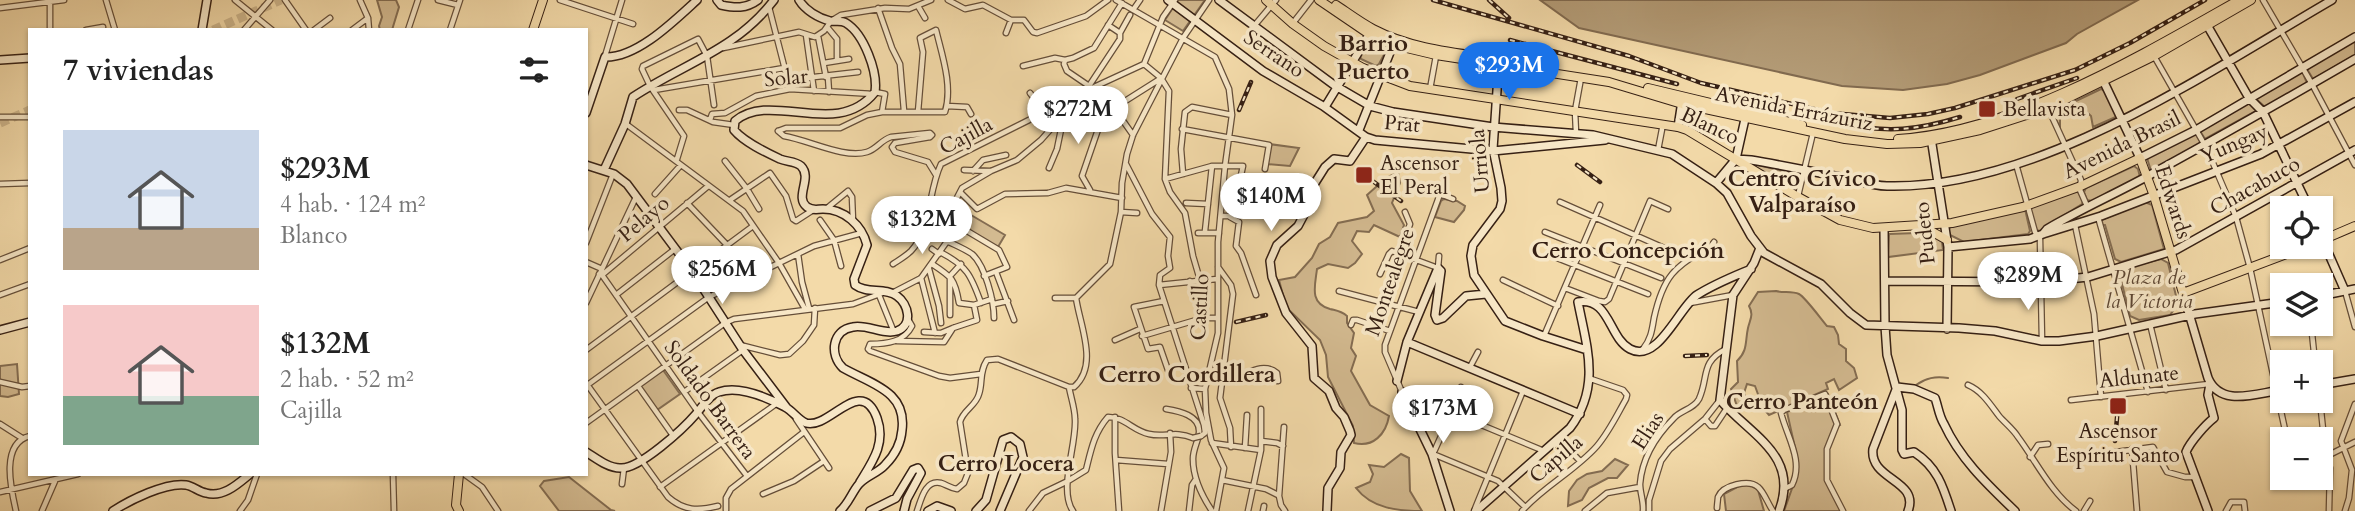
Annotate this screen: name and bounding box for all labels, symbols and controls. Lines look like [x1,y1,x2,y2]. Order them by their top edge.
street label: Serrano [1238,23,1310,85]
district label: Barrio Puerto [1337,27,1409,88]
pin: $293M [1460,42,1558,102]
text: $293M [1474,49,1544,80]
text: 7 viviendas [63,50,214,91]
icon: filters [515,51,553,89]
street label: Solar [763,62,809,94]
street label: Avenida Errázuriz [1713,79,1876,139]
pin: $272M [1029,86,1127,146]
text: $272M [1043,93,1113,124]
place label: Bellavista [2003,95,2086,124]
marker: Bellavista [1977,99,1997,119]
street label: Blanco [1676,100,1744,152]
street label: Avenida Brasil [2058,104,2186,186]
street label: Prat [1383,108,1421,140]
street label: Cajilla [934,110,998,162]
street label: Yungay [2196,117,2272,171]
street label: Urriola [1463,128,1497,194]
text: $293M [280,148,371,189]
place label: Ascensor El Peral [1380,149,1459,202]
street label: Chacabuco [2205,149,2305,223]
icon: home [119,158,203,242]
street label: Edwards [2147,161,2199,243]
district label: Centro Cívico Valparaíso [1728,163,1876,220]
marker: Ascensor El Peral [1354,165,1374,185]
pin: $140M [1222,174,1320,233]
text: $140M [1236,180,1306,211]
text: 4 hab. · 124 m² [280,189,426,220]
street label: Pelayo [612,189,676,249]
pin: $132M [873,196,971,256]
map controls [2270,196,2333,490]
button: locate [2270,196,2333,259]
street label: Pudeto [1907,200,1943,266]
text: $132M [887,203,957,234]
text: Blanco [280,220,347,251]
street label: Montealegre [1358,224,1422,340]
district label: Cerro Concepción [1532,235,1725,266]
pin: $256M [673,246,771,306]
pin: $289M [1979,252,2077,312]
text: $256M [687,253,757,284]
text: $289M [1993,259,2063,290]
park label: Plaza de la Victoria [2105,263,2193,316]
street label: Castillo [1184,273,1216,341]
button: layers [2270,273,2333,336]
text: $132M [280,323,371,364]
icon: home [119,333,203,417]
street label: Soldado Barrera [657,335,763,465]
button: + [2270,350,2333,413]
district label: Cerro Cordillera [1098,358,1276,391]
street label: Aldunate [2098,358,2180,396]
text: 2 hab. · 52 m² [280,364,414,395]
pin: $173M [1394,386,1492,445]
district label: Cerro Panteón [1726,386,1879,417]
text: $173M [1408,392,1478,423]
text: Cajilla [280,395,342,426]
marker: Ascensor Espíritu Santo [2108,396,2128,416]
street label: Elias [1625,406,1671,456]
place label: Ascensor Espíritu Santo [2056,417,2180,470]
button: − [2270,427,2333,490]
street label: Capilla [1523,428,1589,490]
district label: Cerro Locera [938,448,1075,479]

